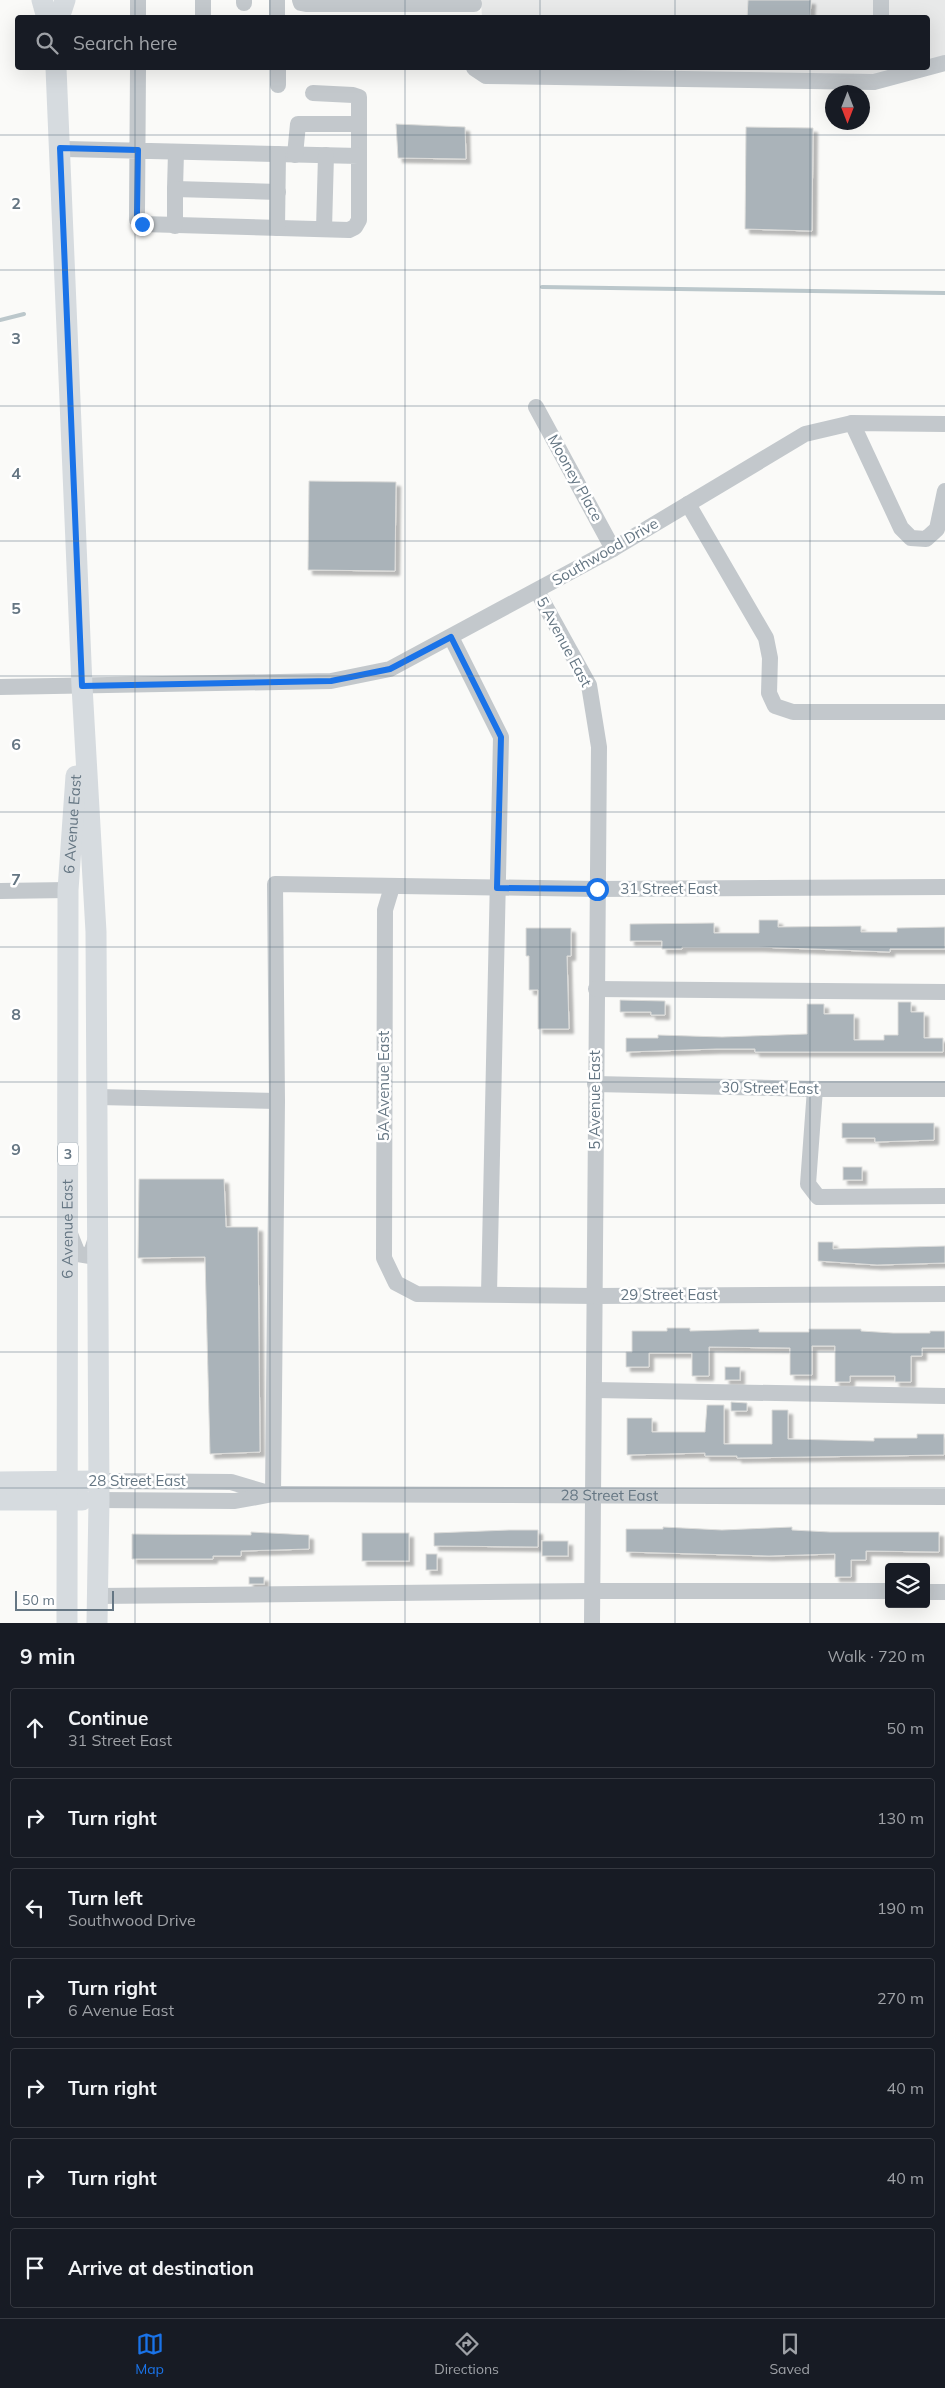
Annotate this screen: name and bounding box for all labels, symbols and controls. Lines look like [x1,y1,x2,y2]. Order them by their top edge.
search box [15,15,930,70]
icon: search [33,29,61,57]
text: Search here [73,31,177,55]
north arrow [825,85,870,130]
text: 2 [11,193,21,213]
route end [131,213,154,236]
text: 3 [11,328,21,348]
street label: Mooney Place [544,431,607,525]
text: 4 [11,463,21,483]
street label: Southwood Drive [548,513,661,590]
street label: 5 Avenue East [533,593,596,690]
text: 5 [11,598,21,618]
text: 6 [11,734,21,754]
street label: 6 Avenue East [59,774,85,874]
text: 7 [11,869,21,889]
route start [586,878,609,901]
street label: 31 Street East [620,879,718,898]
text: 8 [11,1004,21,1024]
street label: 5A Avenue East [374,1031,393,1141]
street label: 5 Avenue East [585,1050,604,1150]
street label: 30 Street East [721,1077,819,1098]
text: 9 [11,1139,21,1159]
road number: 3 [58,1142,78,1166]
street label: 6 Avenue East [57,1179,77,1279]
street label: 29 Street East [620,1285,718,1304]
street label: 28 Street East [88,1471,186,1490]
street label: 28 Street East [560,1485,658,1505]
map controls [885,1563,930,1608]
button: layers [885,1563,930,1608]
scale bar [15,1588,114,1611]
text: 50 m [22,1591,55,1609]
text: 9 min [20,1643,75,1669]
text: Walk · 720 m [827,1646,925,1666]
text: Continue [68,1706,148,1730]
icon: ahead [21,1714,49,1742]
text: 50 m [887,1718,924,1738]
text: 31 Street East [68,1730,172,1750]
icon: right [21,1804,49,1832]
text: Turn right [68,1806,157,1830]
text: 130 m [877,1808,924,1828]
text: Turn left [68,1886,143,1910]
icon: left [21,1894,49,1922]
text: 190 m [877,1898,924,1918]
text: Southwood Drive [68,1910,196,1930]
text: Turn right [68,1976,157,2000]
icon: right [21,1984,49,2012]
text: 270 m [877,1988,924,2008]
text: 6 Avenue East [68,2000,174,2020]
icon: right [21,2074,49,2102]
text: Turn right [68,2076,157,2100]
text: 40 m [887,2078,924,2098]
icon: right [21,2164,49,2192]
text: Turn right [68,2166,157,2190]
text: 40 m [887,2168,924,2188]
icon: arrive [21,2254,49,2282]
text: Arrive at destination [68,2256,254,2280]
tab: Map [135,2330,164,2378]
tab: Directions [434,2330,499,2378]
tab: Saved [769,2330,810,2378]

